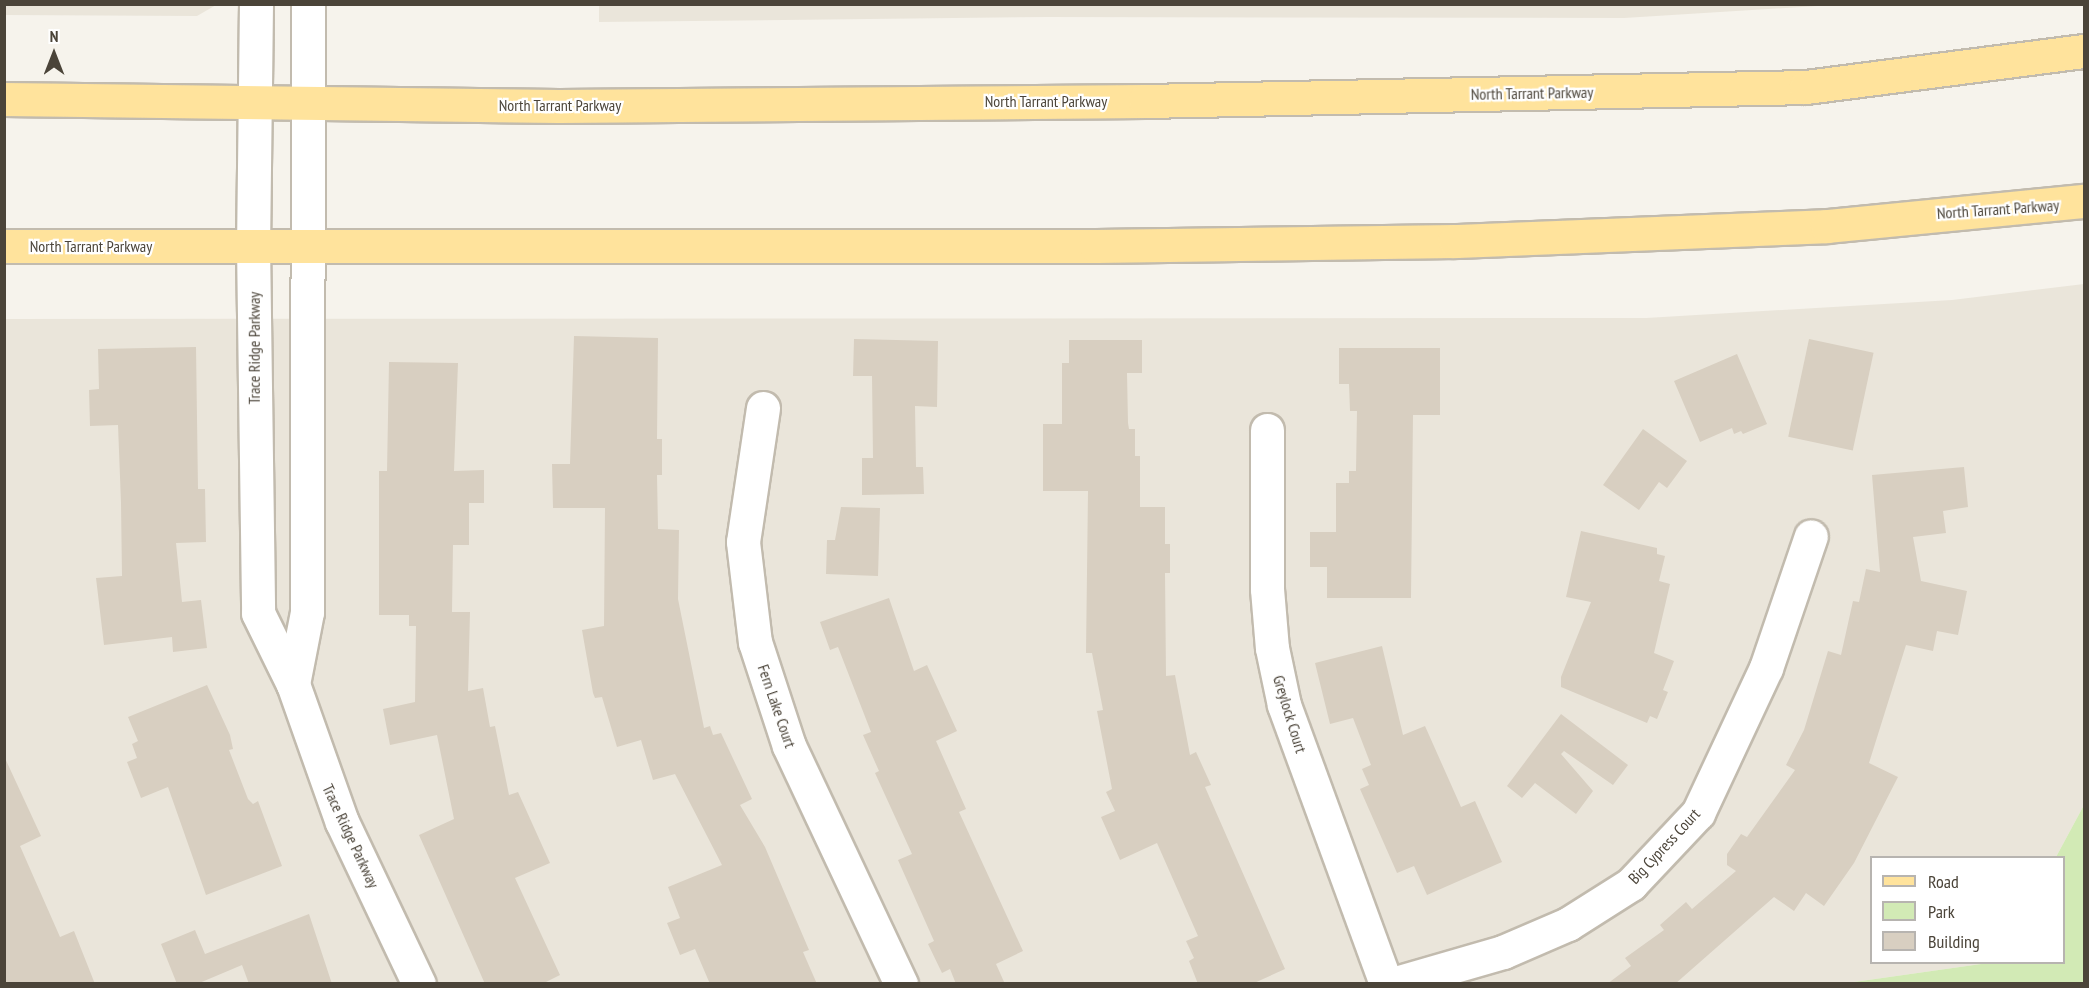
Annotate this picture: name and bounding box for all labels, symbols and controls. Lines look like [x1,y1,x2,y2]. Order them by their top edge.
north arrow [24,24,84,84]
text: N [50,26,58,46]
street label: North Tarrant Parkway [1470,82,1594,104]
street label: North Tarrant Parkway [985,91,1107,111]
street label: North Tarrant Parkway [499,95,621,115]
street label: North Tarrant Parkway [1936,195,2060,223]
street label: North Tarrant Parkway [30,236,152,256]
street label: Trace Ridge Parkway [244,292,264,404]
street label: Fern Lake Court [754,662,800,750]
street label: Greylock Court [1269,673,1311,755]
street label: Trace Ridge Parkway [319,781,383,891]
street label: Big Cypress Court [1624,804,1704,888]
legend [1870,856,2065,964]
text: Road [1928,870,1959,893]
text: Park [1928,900,1955,923]
text: Building [1928,930,1980,953]

